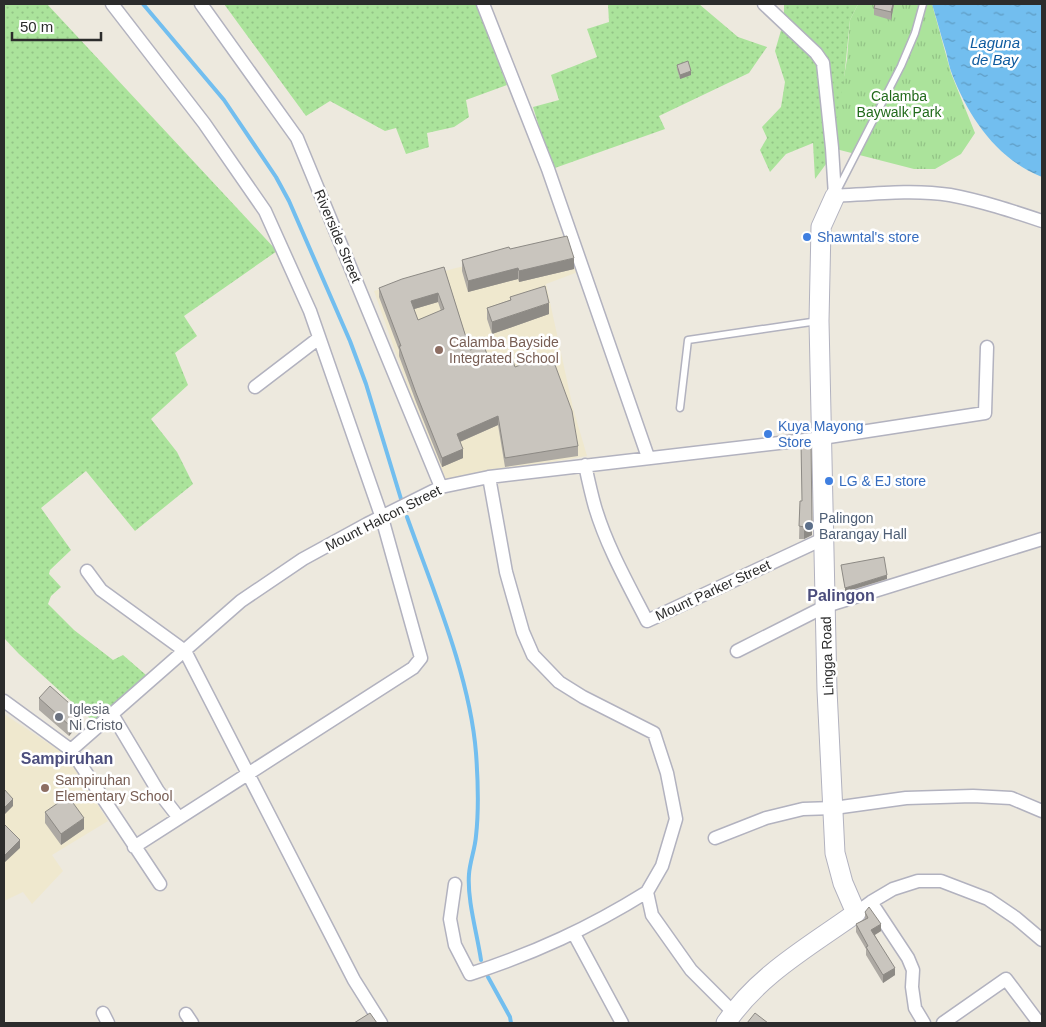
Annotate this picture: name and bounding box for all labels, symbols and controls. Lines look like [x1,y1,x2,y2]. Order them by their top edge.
scale bar [12,10,101,42]
text: 50 m [20,18,53,35]
water label: Laguna de Bay [970,34,1020,68]
park label: Calamba Baywalk Park [857,88,942,120]
street label: Riverside Street [311,187,365,285]
place label: Shawntal's store [817,229,919,245]
marker: Shawntal's store [801,231,813,243]
place label: Calamba Bayside Integrated School [449,334,559,366]
marker: Calamba Bayside Integrated School [433,344,445,356]
place label: Kuya Mayong Store [778,418,864,450]
marker: Kuya Mayong Store [762,428,774,440]
place label: LG & EJ store [839,473,926,489]
marker: LG & EJ store [823,475,835,487]
street label: Mount Halcon Street [323,482,444,554]
place label: Palingon Barangay Hall [819,510,907,542]
marker: Palingon Barangay Hall [803,520,815,532]
street label: Mount Parker Street [653,556,773,624]
district label: Palingon [807,587,875,604]
street label: Lingga Road [818,616,836,696]
place label: Iglesia Ni Cristo [69,701,123,733]
marker: Iglesia Ni Cristo [53,711,65,723]
district label: Sampiruhan [21,750,113,767]
place label: Sampiruhan Elementary School [55,772,173,804]
marker: Sampiruhan Elementary School [39,782,51,794]

